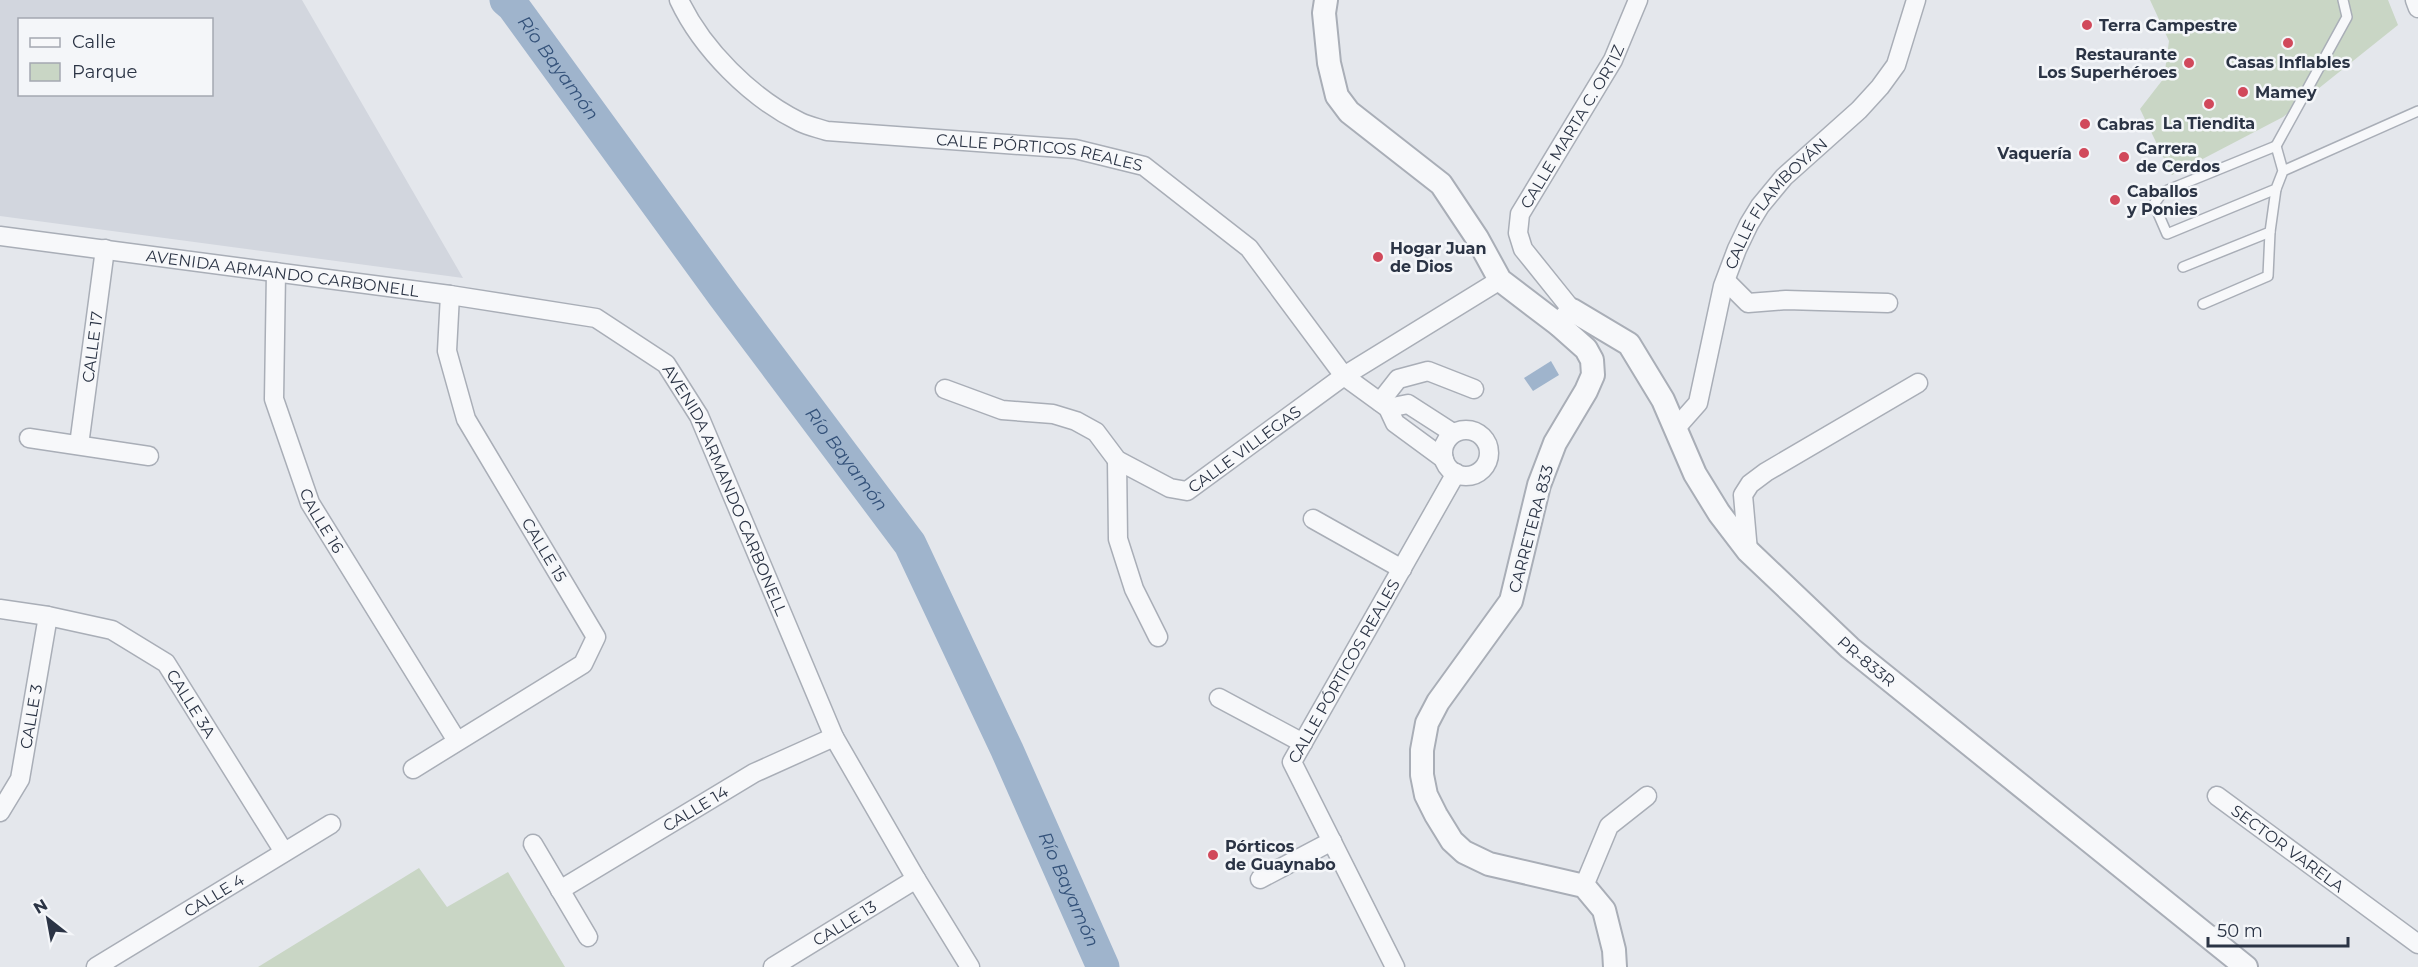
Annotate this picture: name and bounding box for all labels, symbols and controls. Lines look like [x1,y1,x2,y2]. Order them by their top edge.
water label: Río Bayamón [513,12,604,125]
place label: Terra Campestre [2099,16,2237,35]
legend [18,18,213,96]
marker: Terra Campestre [2080,18,2094,32]
text: Calle [72,31,116,53]
marker: Casas Inflables [2281,36,2295,50]
street label: CALLE MARTA C. ORTIZ [1516,42,1628,212]
place label: Restaurante Los Superhéroes [2038,45,2177,82]
place label: Casas Inflables [2226,53,2351,72]
marker: Restaurante Los Superhéroes [2182,56,2196,70]
text: Parque [72,61,138,83]
place label: Mamey [2255,83,2317,102]
marker: Mamey [2236,85,2250,99]
marker: La Tiendita [2202,97,2216,111]
place label: La Tiendita [2163,114,2255,133]
place label: Cabras [2097,115,2155,134]
marker: Cabras [2078,117,2092,131]
street label: CALLE PÓRTICOS REALES [935,129,1145,175]
street label: CALLE FLAMBOYÁN [1721,134,1831,272]
place label: Carrera de Cerdos [2136,139,2220,176]
place label: Vaquería [1996,144,2072,163]
marker: Vaquería [2077,146,2091,160]
marker: Carrera de Cerdos [2117,150,2131,164]
place label: Caballos y Ponies [2126,182,2198,219]
marker: Caballos y Ponies [2108,193,2122,207]
place label: Hogar Juan de Dios [1390,239,1487,276]
street label: AVENIDA ARMANDO CARBONELL [145,246,421,300]
marker: Hogar Juan de Dios [1371,250,1385,264]
street label: CALLE 17 [78,310,106,384]
street label: AVENIDA ARMANDO CARBONELL [659,361,792,619]
street label: CALLE VILLEGAS [1184,401,1305,497]
water label: Río Bayamón [801,403,892,515]
street label: CARRETERA 833 [1505,463,1557,595]
street label: CALLE 16 [296,486,348,557]
street label: CALLE 15 [518,515,570,585]
street label: CALLE PÓRTICOS REALES [1284,575,1403,767]
street label: PR-833R [1834,632,1899,690]
street label: CALLE 3A [163,666,220,742]
street label: CALLE 3 [16,683,46,750]
street label: CALLE 14 [659,781,732,835]
street label: SECTOR VARELA [2228,800,2348,896]
water label: Río Bayamón [1034,828,1104,951]
place label: Pórticos de Guaynabo [1225,837,1336,874]
marker: Pórticos de Guaynabo [1206,848,1220,862]
street label: CALLE 4 [180,870,248,921]
north arrow [18,889,78,949]
text: N [30,895,51,918]
street label: CALLE 13 [809,896,880,950]
scale bar [2208,910,2348,948]
text: 50 m [2217,920,2263,942]

